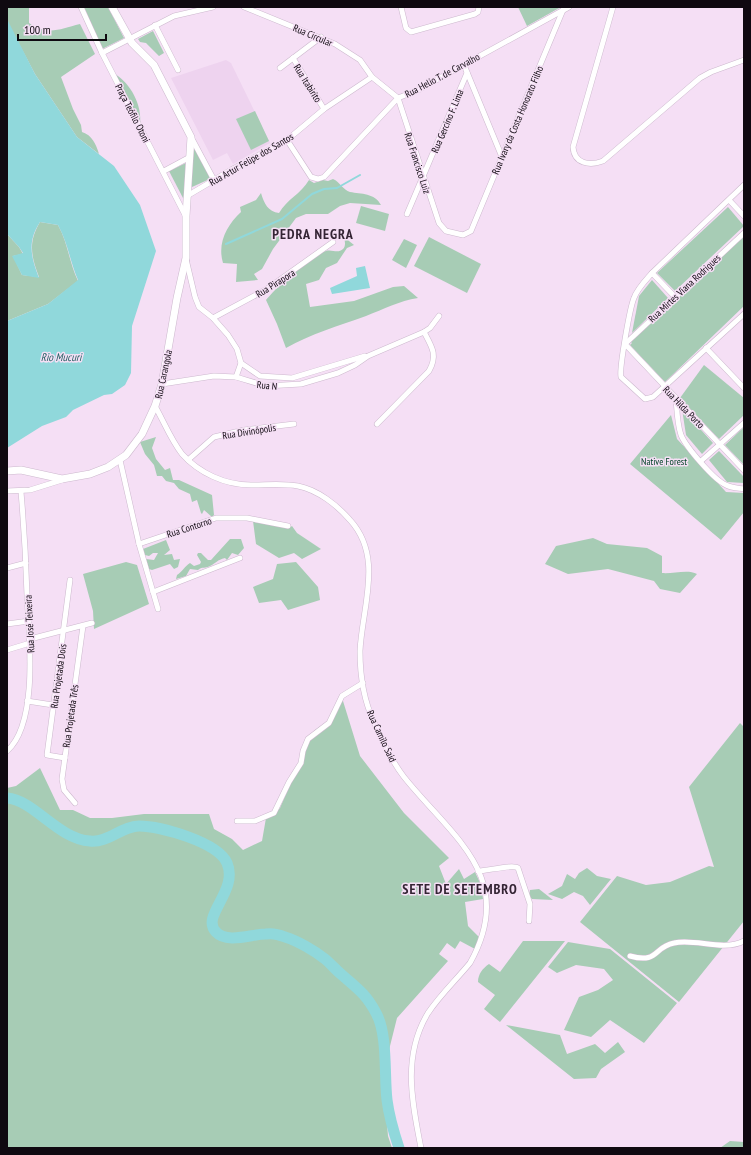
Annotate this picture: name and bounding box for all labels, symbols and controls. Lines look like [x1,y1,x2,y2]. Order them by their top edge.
scale bar [18,16,106,42]
street label: Rua Circular [291,21,335,50]
text: 100 m [24,22,51,37]
street label: Rua Helio T. de Carvalho [403,50,482,101]
street label: Rua Itabirito [291,62,324,105]
street label: Rua Ivary da Costa Honorato Filho [489,64,546,176]
street label: Praça Teófilo Otoni [112,82,153,145]
street label: Rua Gercino F. Lima [428,87,467,155]
street label: Rua Artur Felipe dos Santos [207,130,296,189]
street label: Rua Francisco Luiz [402,131,434,196]
district label: PEDRA NEGRA [272,225,354,243]
street label: Rua Mirtes Viana Rodrigues [645,251,724,325]
street label: Rua Pirapora [253,266,297,301]
street label: Rua Carangola [152,348,175,400]
water label: Rio Mucuri [41,350,83,364]
street label: Rua N [256,378,278,393]
street label: Rua Hilda Porto [660,383,707,431]
street label: Rua Divinópolis [221,421,277,442]
park label: Native Forest [641,455,687,468]
street label: Rua Contorno [165,514,213,541]
street label: Rua José Teixeira [21,595,38,653]
street label: Rua Projetada Dois [48,642,70,709]
street label: Rua Projetada Três [60,683,81,748]
street label: Rua Camilo Said [364,708,399,764]
district label: SETE DE SETEMBRO [402,880,518,898]

